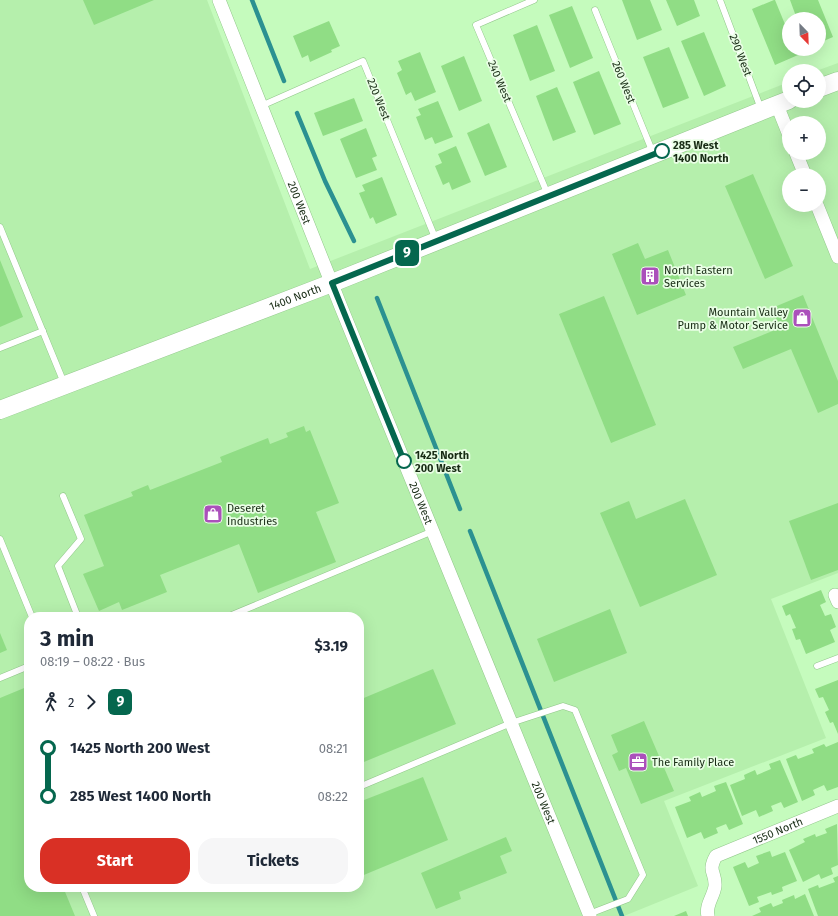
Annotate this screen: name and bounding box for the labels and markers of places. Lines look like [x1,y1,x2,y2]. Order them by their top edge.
place label: 285 West 1400 North [673,139,729,165]
marker: 285 West 1400 North [654,143,670,159]
place label: North Eastern Services [664,264,733,290]
building icon: North Eastern Services [639,265,661,287]
place label: Mountain Valley Pump & Motor Service [678,306,789,332]
shop icon: Mountain Valley Pump & Motor Service [791,307,813,329]
place label: 1425 North 200 West [415,449,469,475]
marker: 1425 North 200 West [396,453,412,469]
place label: Deseret Industries [227,502,277,528]
shop icon: Deseret Industries [202,503,224,525]
office icon: The Family Place [627,751,649,773]
place label: The Family Place [652,756,734,769]

